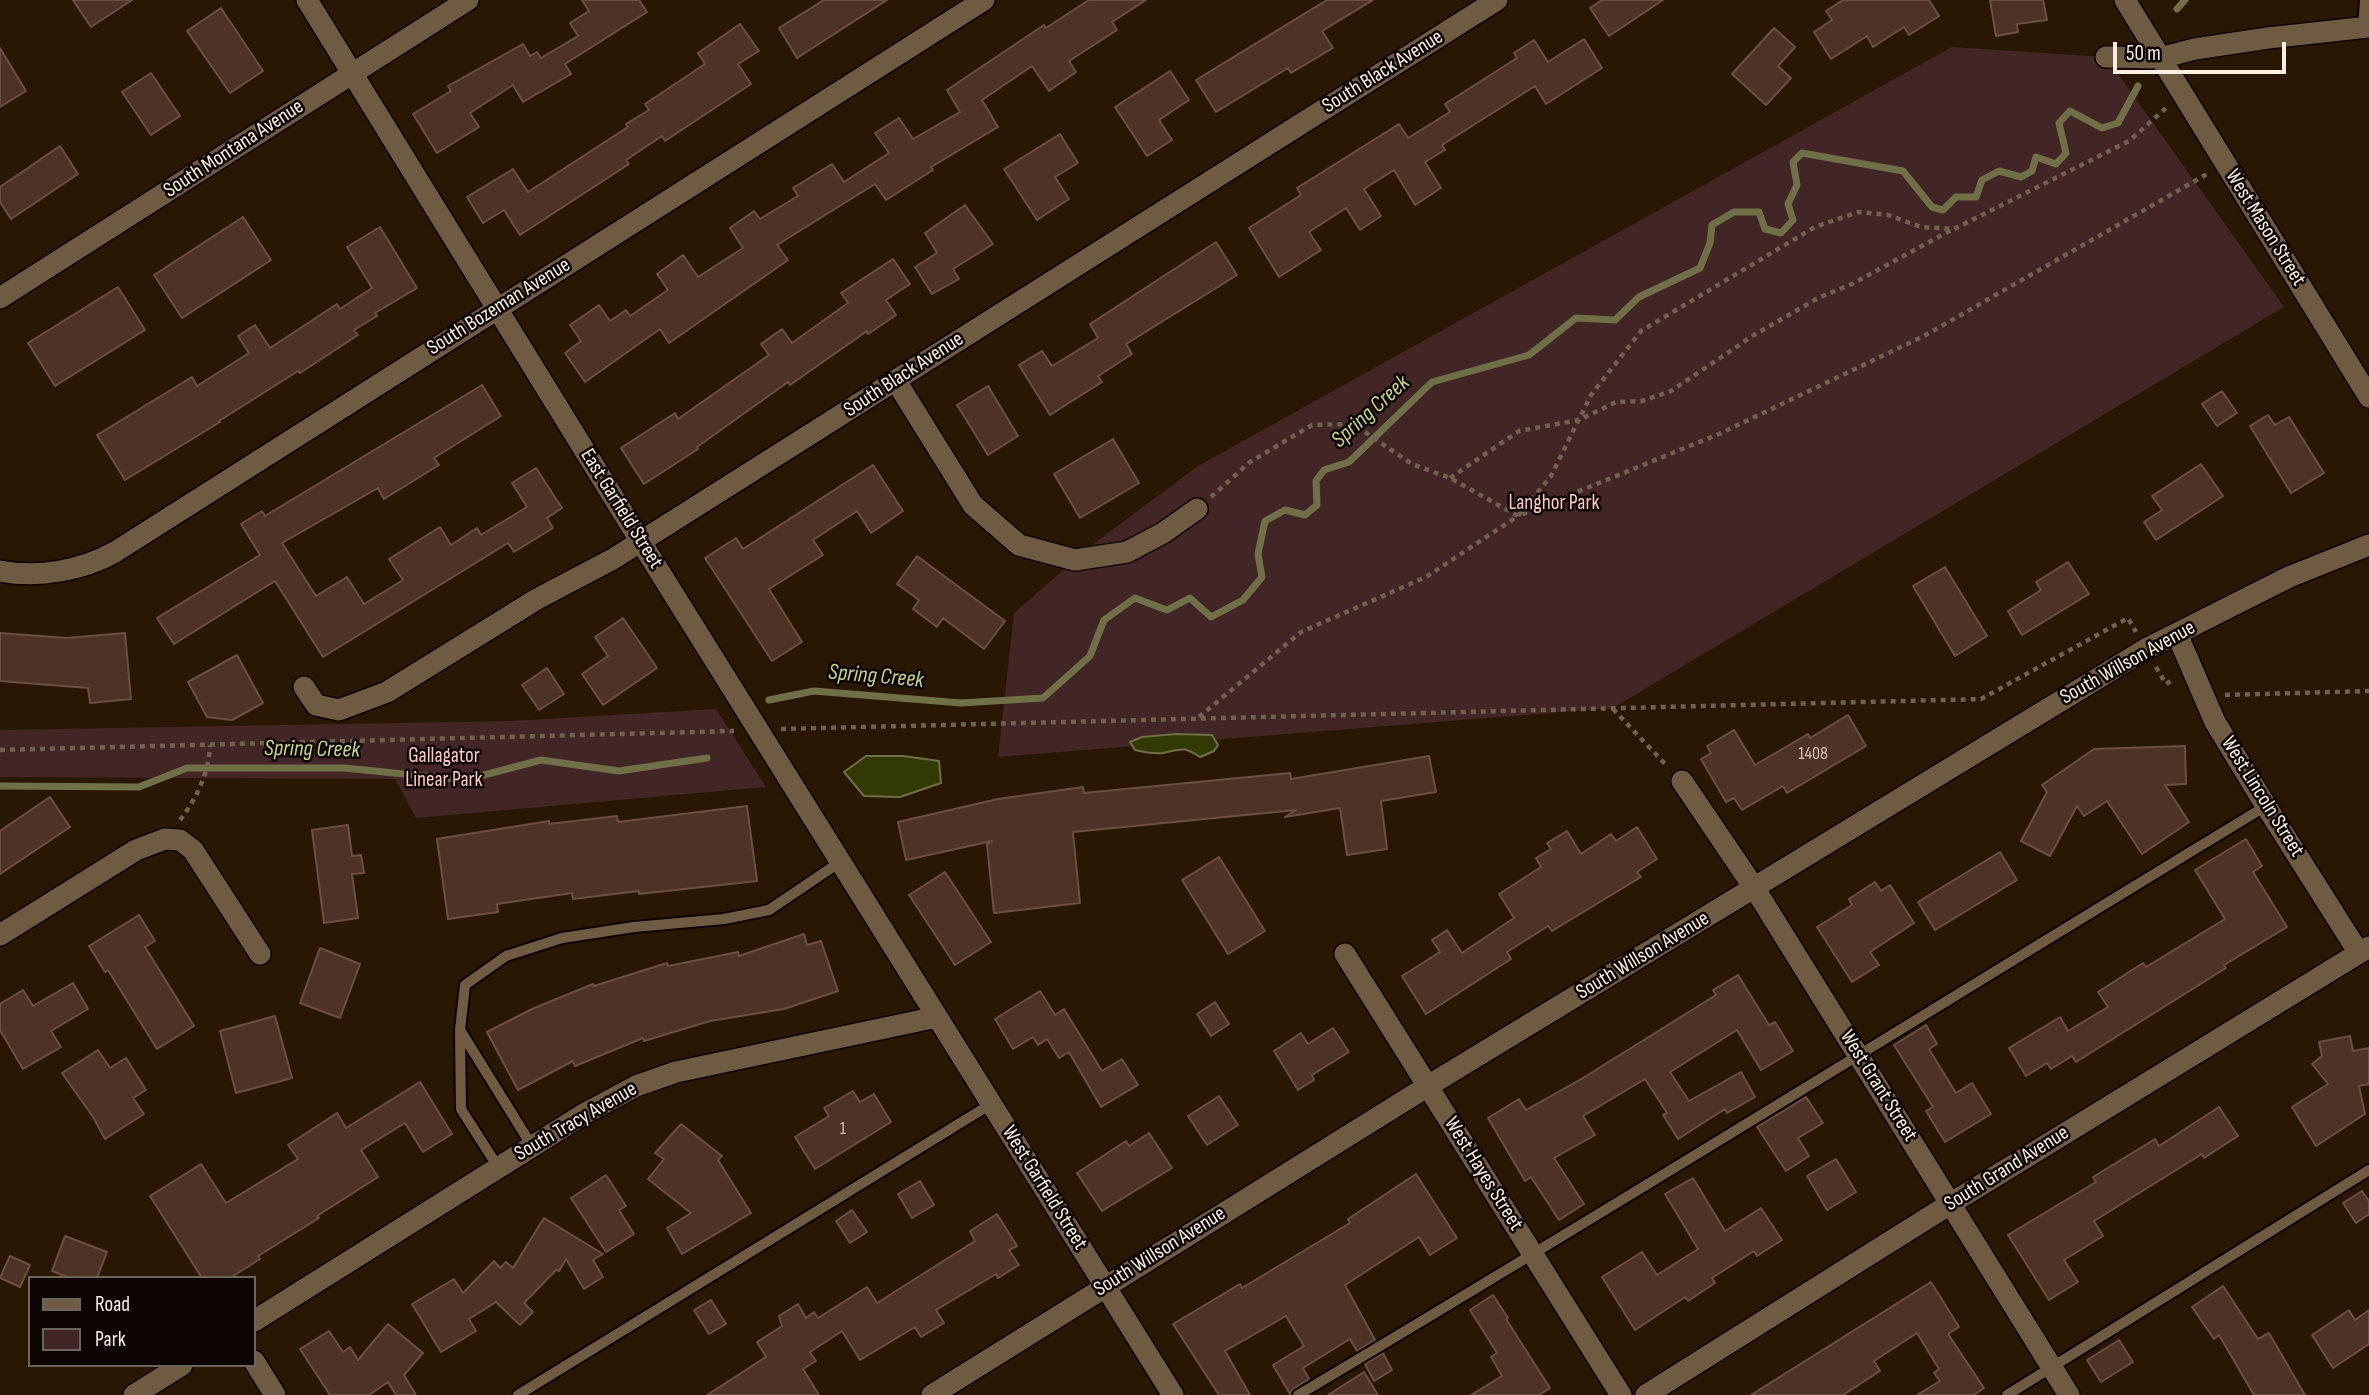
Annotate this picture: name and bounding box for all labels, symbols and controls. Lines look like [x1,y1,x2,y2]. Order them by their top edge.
street label: South Black Avenue [1318,25,1448,119]
scale bar [2117,28,2290,72]
text: 50 m [2126,41,2161,66]
street label: South Montana Avenue [159,94,309,204]
street label: West Mason Street [2219,165,2311,291]
street label: South Bozeman Avenue [423,253,575,361]
street label: South Black Avenue [839,327,969,423]
water label: Spring Creek [1326,370,1416,454]
street label: East Garfield Street [574,444,668,574]
park label: Langhor Park [1508,491,1600,517]
street label: South Willson Avenue [2056,615,2200,711]
water label: Spring Creek [827,659,925,695]
street label: West Lincoln Street [2215,732,2309,862]
water label: Spring Creek [264,735,360,765]
house number: 1408 [1798,743,1828,765]
park label: Gallagator Linear Park [405,744,483,794]
street label: South Willson Avenue [1572,906,1714,1006]
street label: West Grant Street [1834,1026,1922,1146]
street label: South Tracy Avenue [510,1077,642,1167]
street label: West Hayes Street [1438,1113,1528,1235]
house number: 1 [840,1118,846,1140]
street label: West Garfield Street [996,1121,1092,1255]
street label: South Grand Avenue [1940,1121,2074,1217]
street label: South Willson Avenue [1089,1201,1231,1303]
legend [28,1276,256,1367]
text: Road [95,1292,130,1317]
text: Park [95,1327,126,1352]

